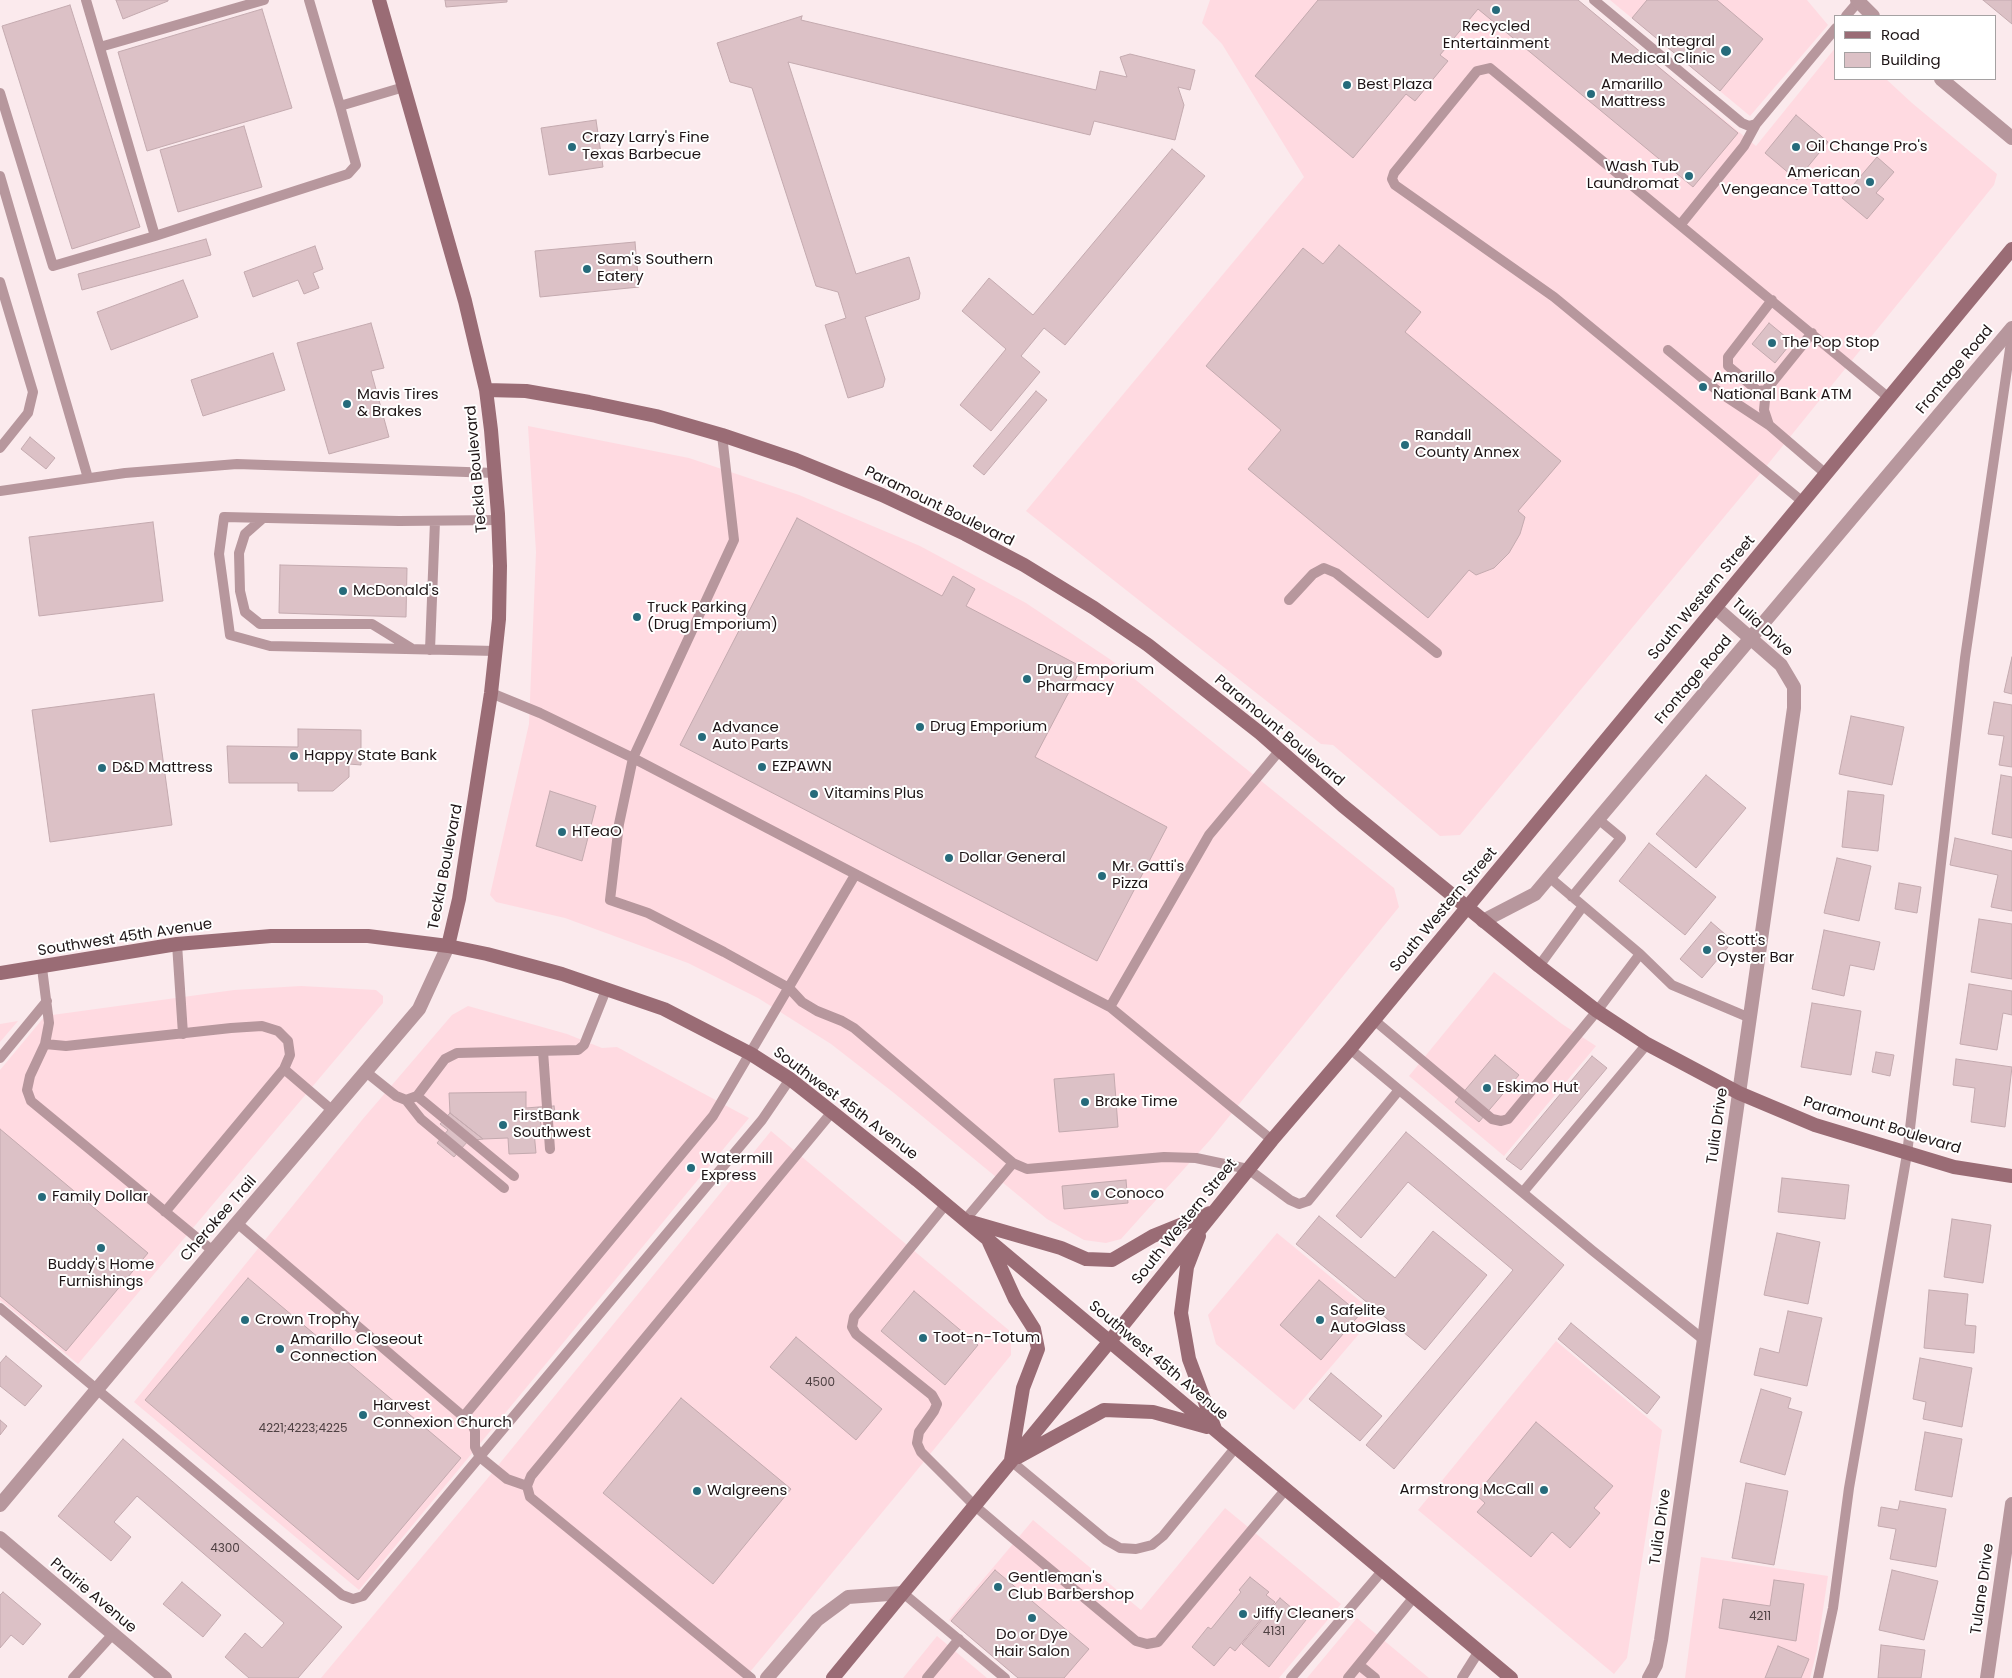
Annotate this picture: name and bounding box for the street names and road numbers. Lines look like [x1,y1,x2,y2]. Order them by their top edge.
street label: Frontage Road [1913,322,1997,418]
street label: Teckla Boulevard [462,405,492,533]
street label: Paramount Boulevard [861,463,1017,551]
street label: South Western Street [1645,532,1759,664]
street label: Tulia Drive [1728,595,1796,661]
street label: Frontage Road [1652,632,1736,728]
street label: Paramount Boulevard [1210,671,1348,791]
street label: Teckla Boulevard [425,803,467,931]
street label: South Western Street [1387,844,1501,976]
street label: Southwest 45th Avenue [37,915,213,961]
street label: Southwest 45th Avenue [769,1044,921,1164]
street label: Tulia Drive [1704,1087,1732,1165]
street label: Paramount Boulevard [1801,1093,1963,1159]
street label: South Western Street [1129,1155,1241,1289]
street label: Cherokee Trail [177,1173,261,1265]
street label: Southwest 45th Avenue [1085,1297,1231,1425]
street label: Tulia Drive [1647,1488,1675,1566]
street label: Tulane Drive [1968,1542,1998,1636]
street label: Prairie Avenue [46,1555,140,1637]

